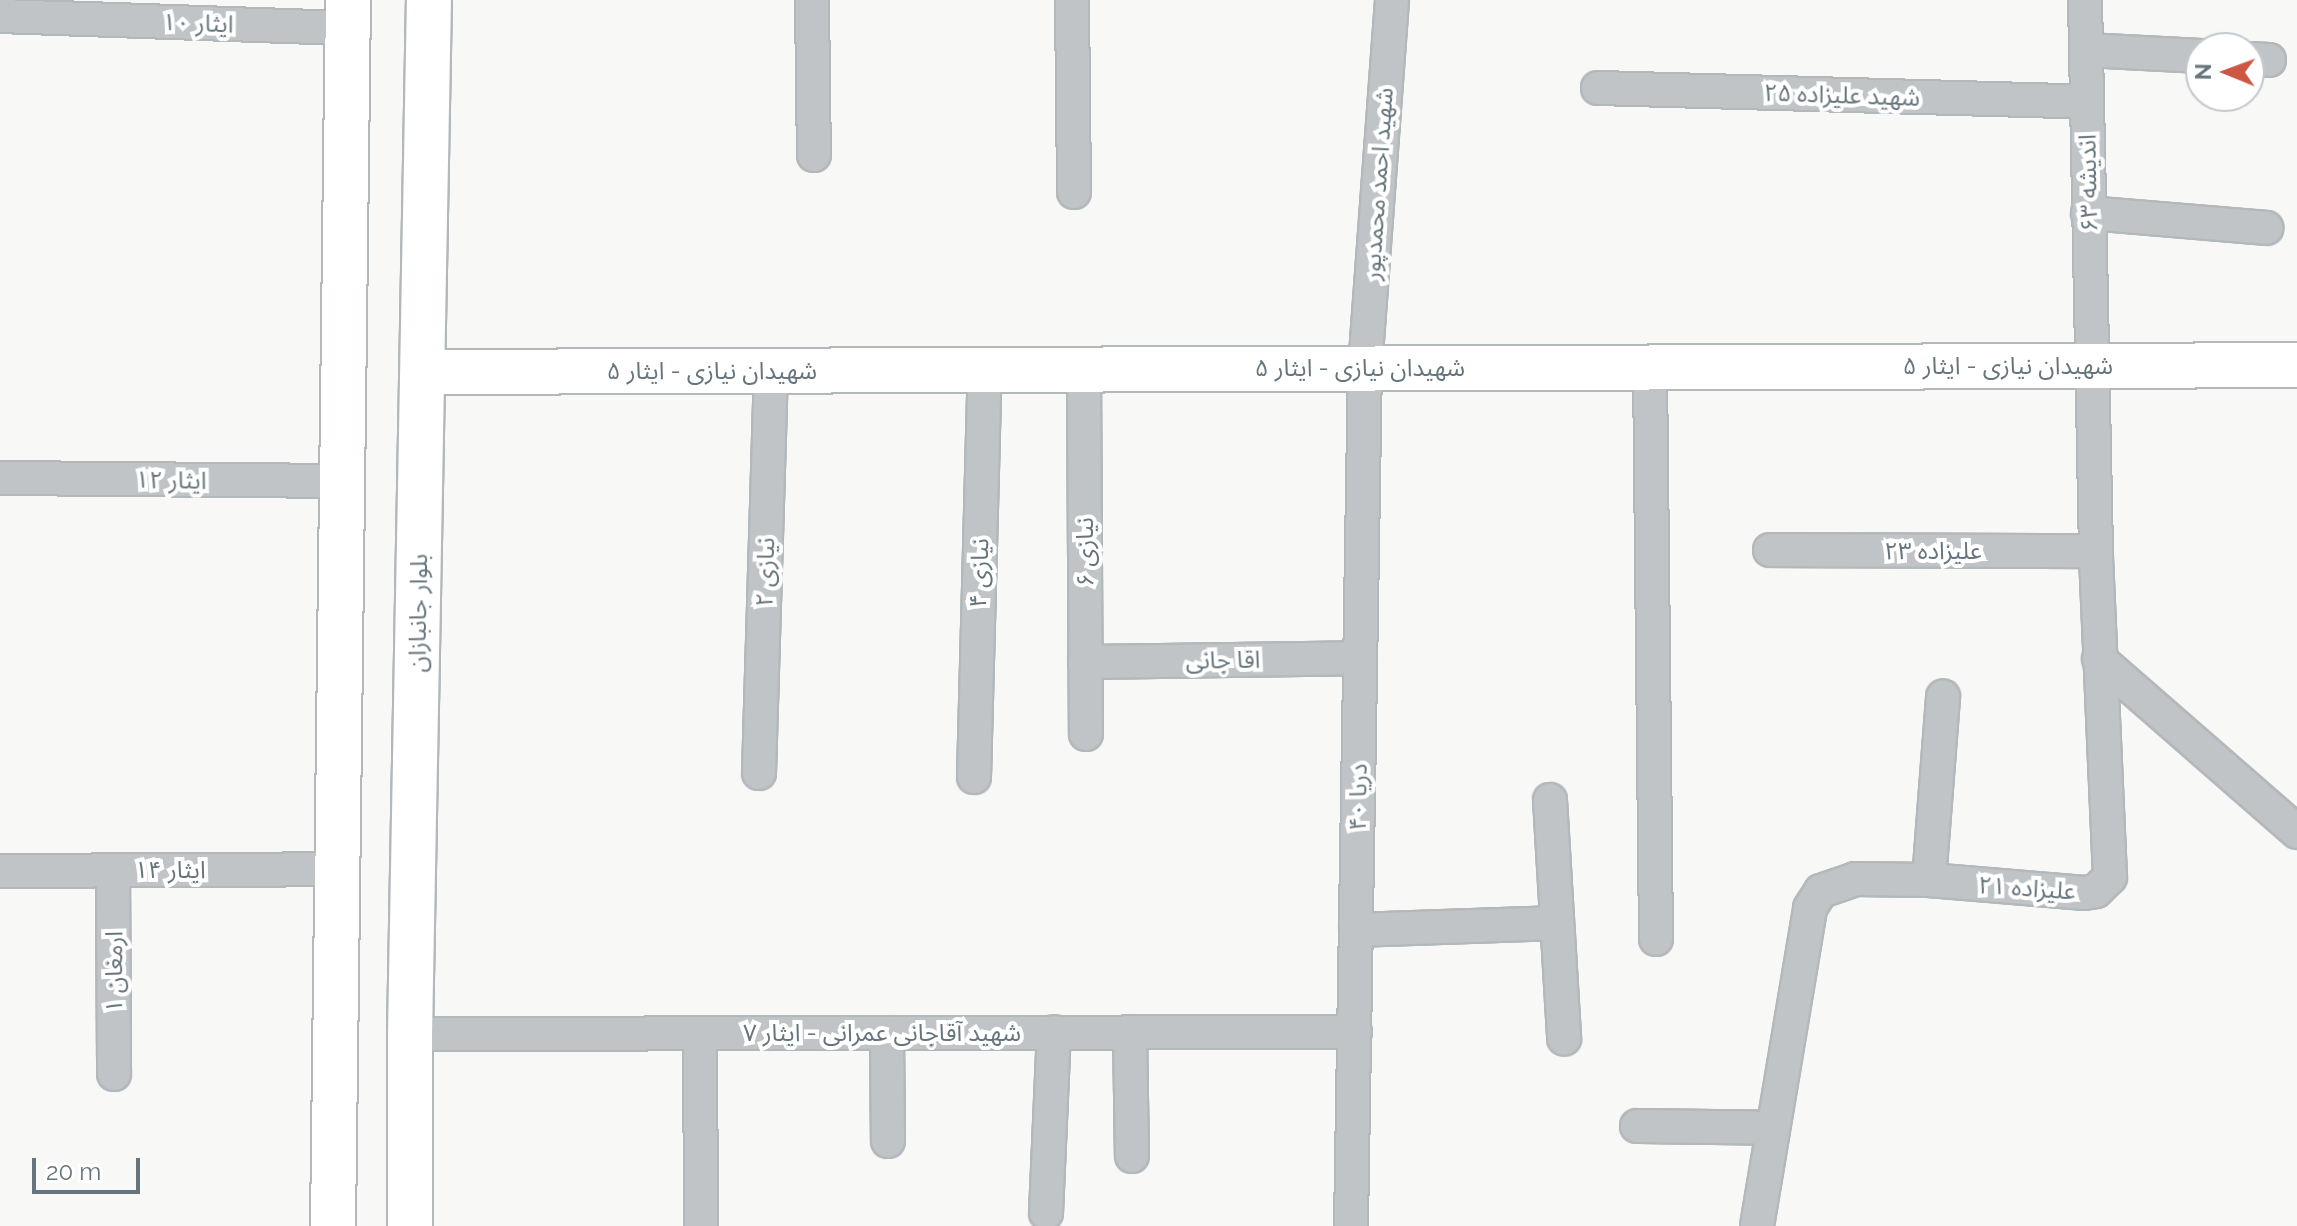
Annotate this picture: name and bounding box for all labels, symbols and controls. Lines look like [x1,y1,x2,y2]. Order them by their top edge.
street label: ایثار ۱۰ [162,7,234,39]
north arrow [2185,32,2265,112]
text: N [2190,63,2216,80]
street label: شهید علیزاده ۲۵ [1763,78,1921,112]
street label: شهید احمد محمدپور [1357,87,1399,281]
street label: اندیشه ۶۳ [2073,134,2103,232]
street label: شهیدان نیازی - ایثار ۵ [1903,352,2113,380]
street label: شهیدان نیازی - ایثار ۵ [1255,354,1465,382]
street label: شهیدان نیازی - ایثار ۵ [607,357,817,385]
street label: ایثار ۱۲ [135,465,207,495]
street label: نیازی ۶ [1071,517,1099,587]
street label: نیازی ۲ [749,537,781,607]
street label: علیزاده ۲۳ [1884,537,1982,565]
street label: نیازی ۴ [963,538,995,608]
street label: بلوار جانبازان [403,553,433,673]
street label: اقا جانی [1185,645,1261,675]
street label: دریا ۴۰ [1343,763,1373,831]
street label: ایثار ۱۴ [134,856,206,884]
street label: علیزاده ۲۱ [1977,870,2077,906]
street label: ارمغان ۱ [100,931,128,1013]
street label: شهید آقاجانی عمرانی - ایثار ۷ [743,1019,1021,1047]
scale bar [36,1142,144,1192]
text: 20 m [46,1157,101,1186]

